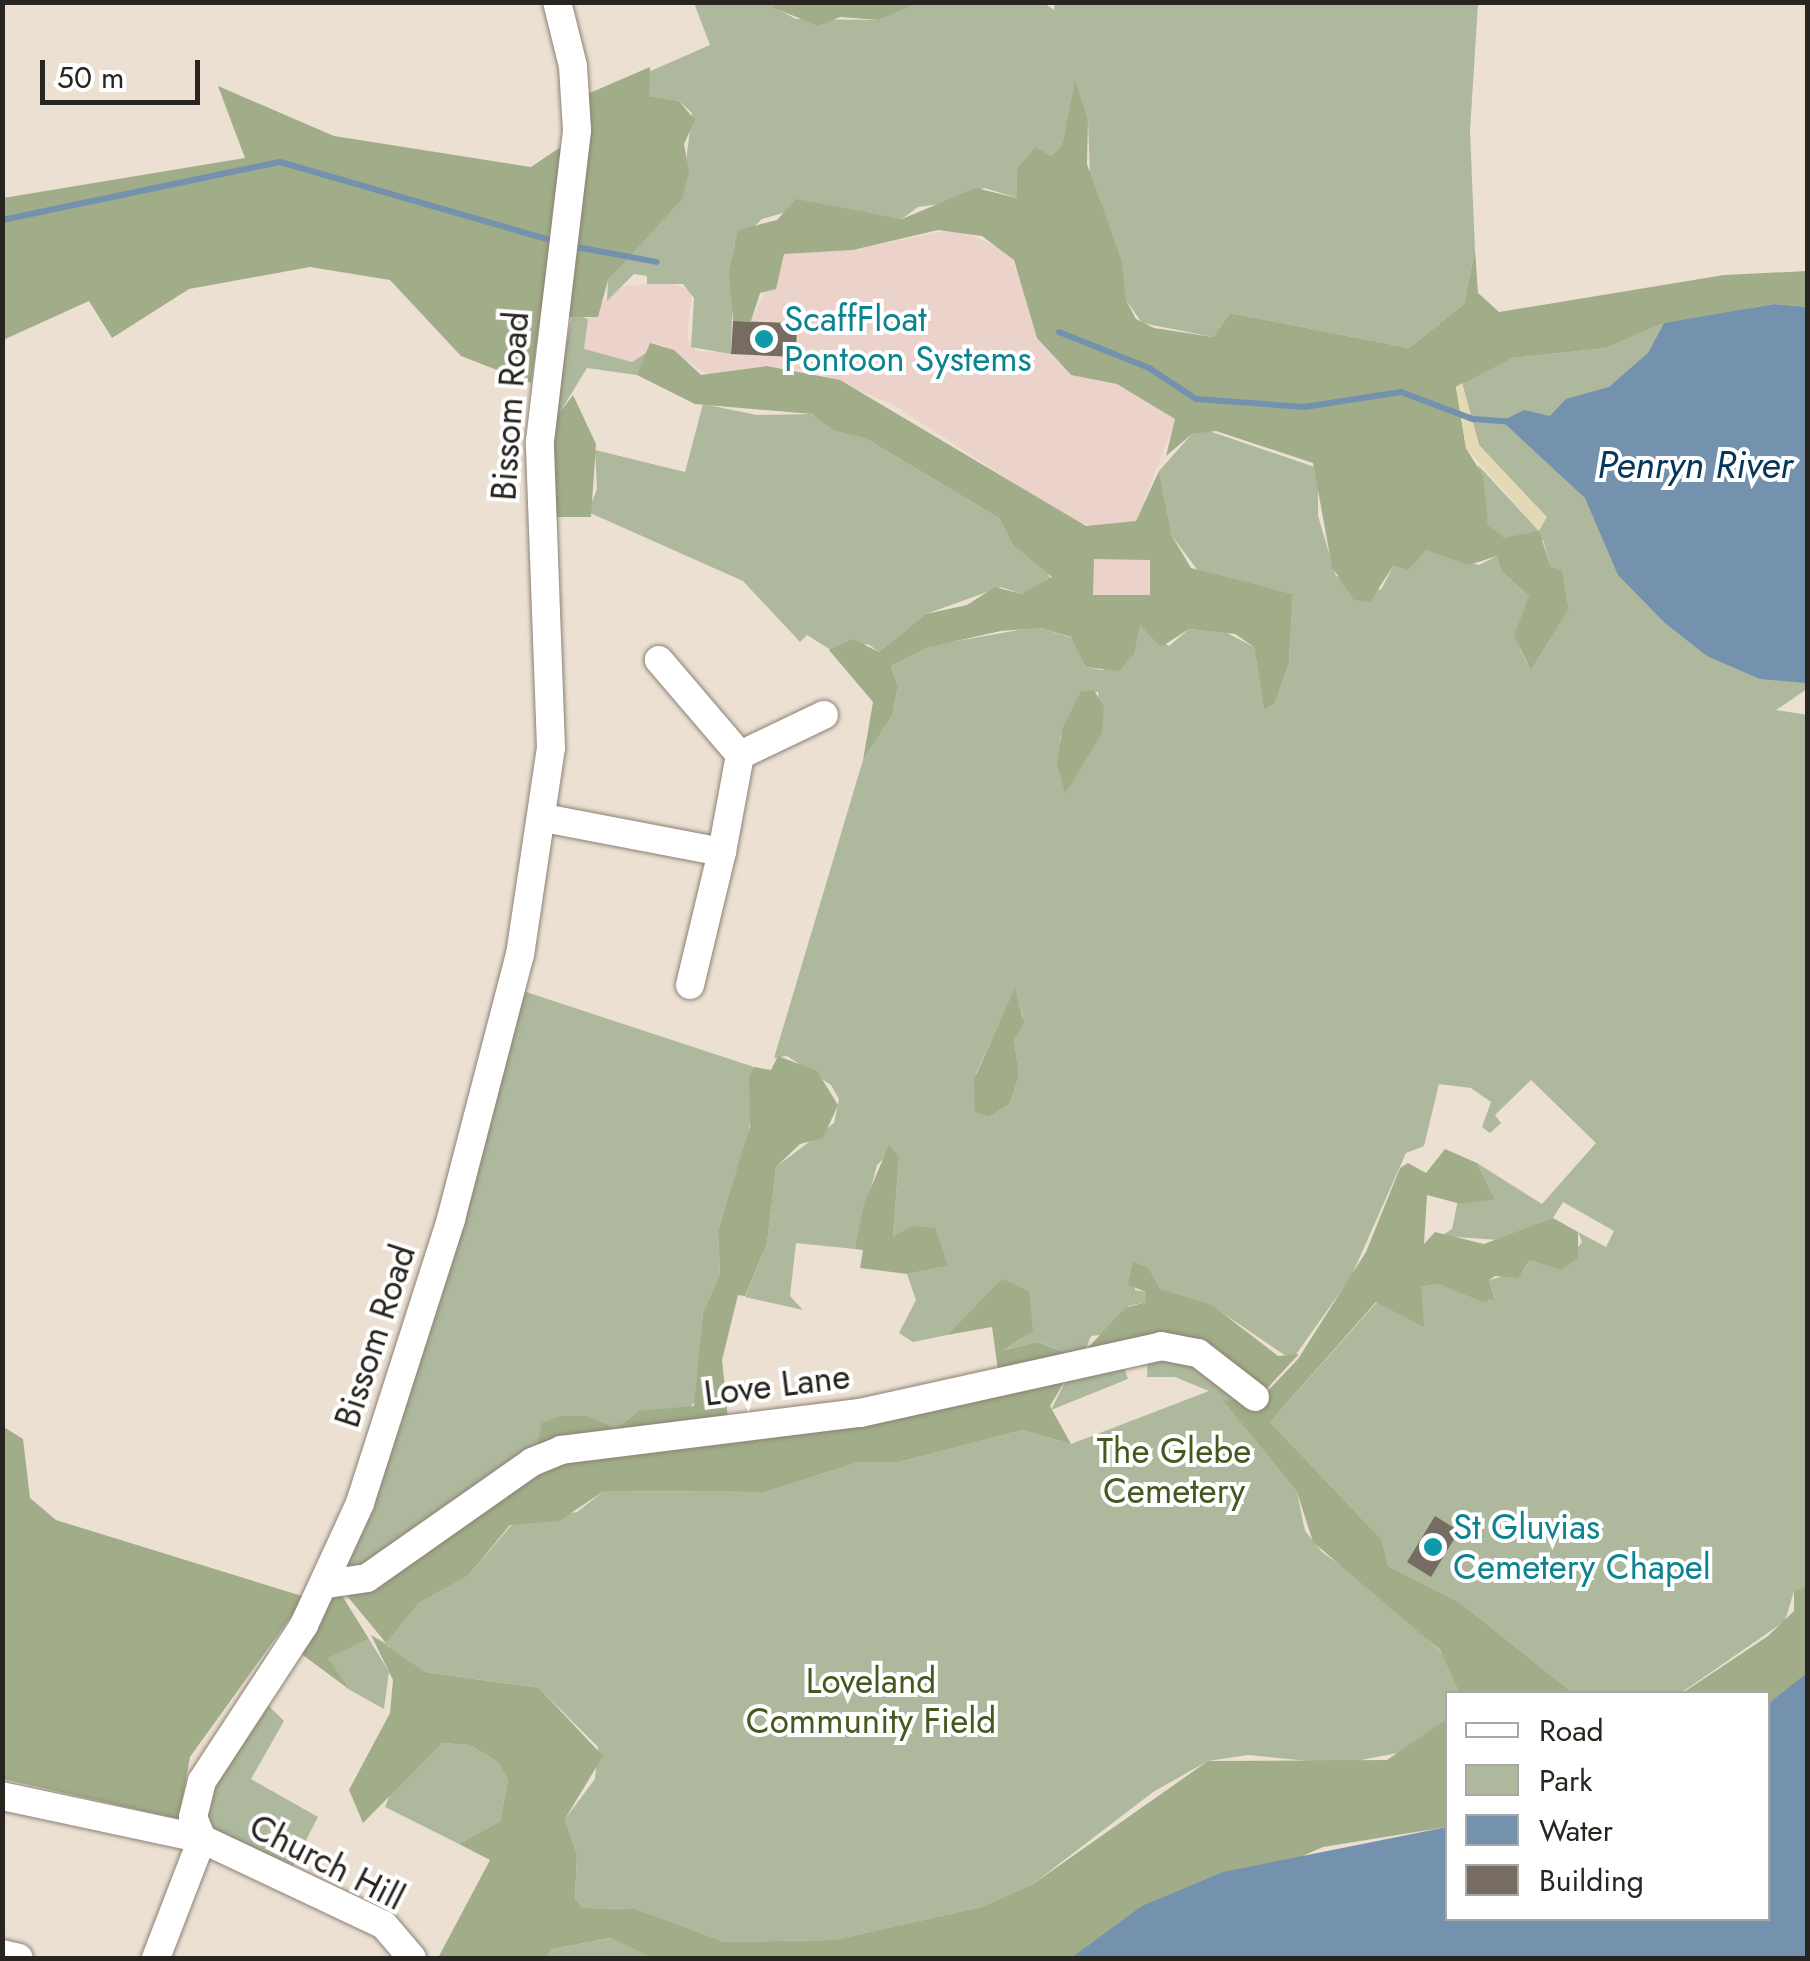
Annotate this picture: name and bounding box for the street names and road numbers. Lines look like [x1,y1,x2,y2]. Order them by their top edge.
street label: Bissom Road [482,310,538,502]
street label: Bissom Road [326,1240,424,1432]
street label: Love Lane [702,1355,852,1415]
street label: Church Hill [243,1805,411,1919]

